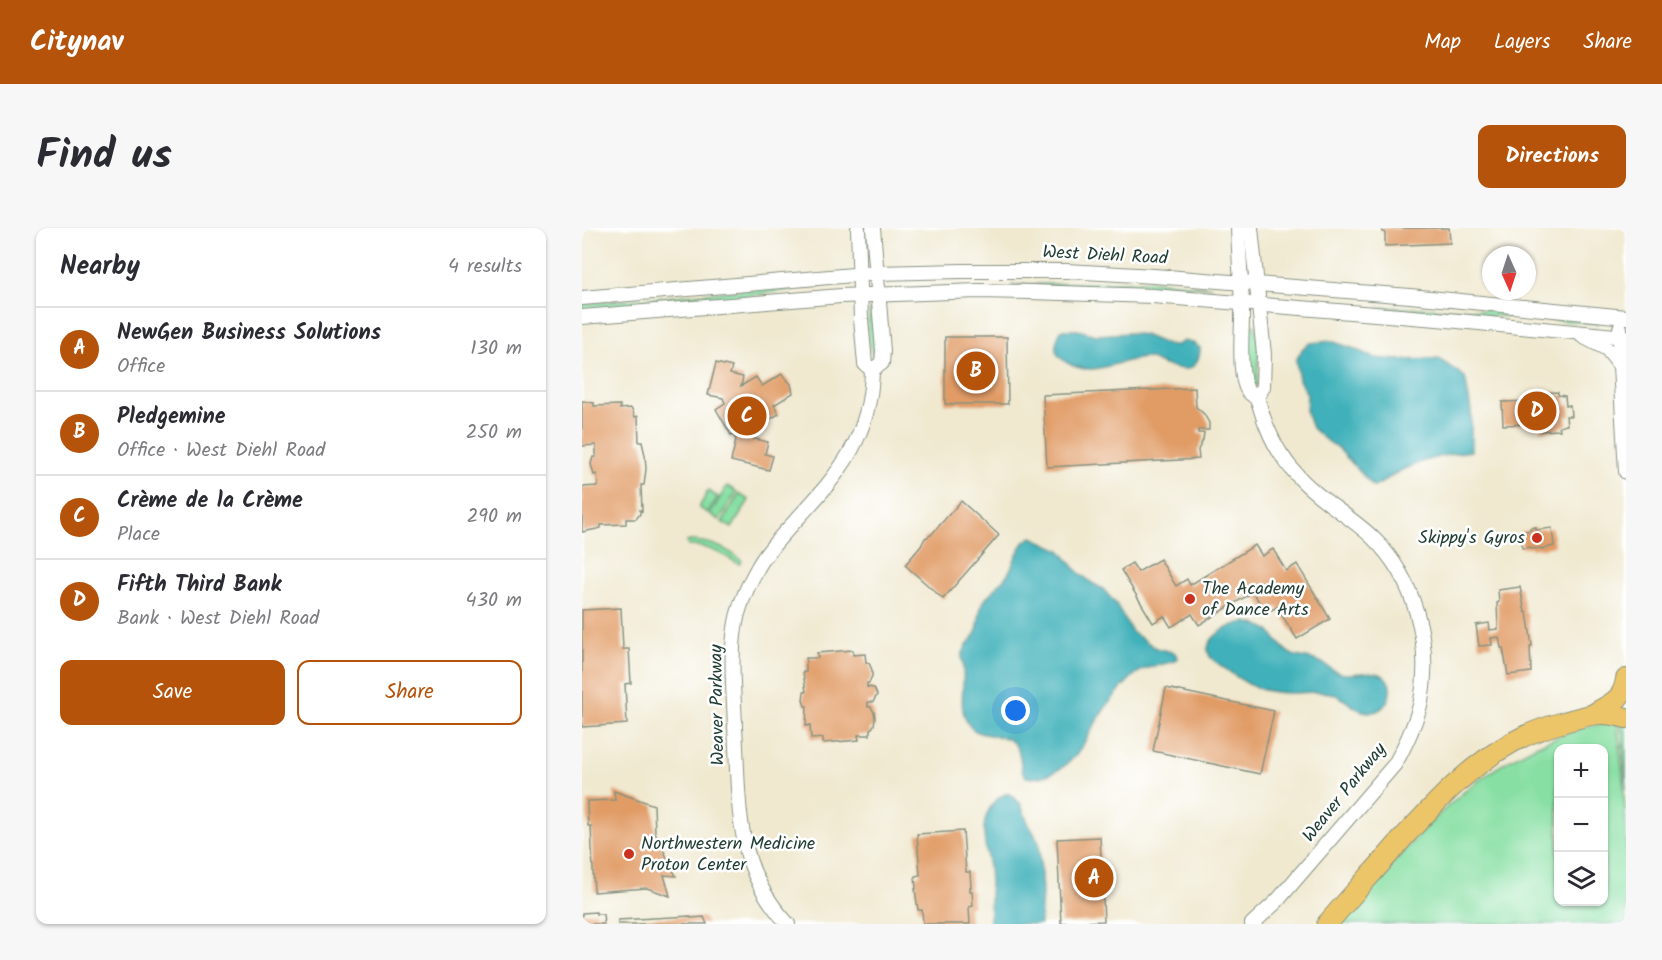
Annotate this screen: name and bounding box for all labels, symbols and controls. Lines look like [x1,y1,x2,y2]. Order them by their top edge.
text: Citynav [30,20,123,65]
text: Map [1424,26,1461,59]
text: Layers [1494,26,1550,59]
text: Share [1583,26,1632,59]
text: Find us [36,123,172,190]
button: Directions [1478,125,1626,188]
street label: West Diehl Road [1042,238,1169,274]
text: Nearby [60,246,140,288]
north arrow [1482,246,1536,300]
text: 4 results [448,251,522,283]
text: NewGen Business Solutions [117,316,381,351]
text: A [73,333,86,365]
text: 130 m [470,333,522,365]
pin: B [956,348,996,394]
text: Office [117,351,165,383]
pin: D [1518,388,1556,434]
pin: C [728,394,766,438]
text: Pledgemine [117,400,226,435]
text: B [73,417,86,449]
text: 250 m [466,417,522,449]
text: Office · West Diehl Road [117,435,325,467]
text: Crème de la Crème [117,484,303,519]
text: C [73,501,86,533]
text: 290 m [467,501,522,533]
text: Place [117,519,160,551]
place label: Skippy's Gyros [1418,524,1525,553]
marker: Skippy's Gyros [1530,531,1544,545]
text: Fifth Third Bank [117,568,281,603]
place label: The Academy of Dance Arts [1202,575,1309,625]
text: D [73,585,86,617]
text: 430 m [466,585,522,617]
marker: The Academy of Dance Arts [1183,592,1197,606]
text: Bank · West Diehl Road [117,603,319,635]
street label: Weaver Parkway [702,644,734,766]
button: Save [60,660,285,725]
button: Share [297,660,522,725]
your location [1001,696,1030,725]
street label: Weaver Parkway [1296,736,1395,849]
map controls [1554,744,1608,906]
button: + [1554,744,1608,798]
button: − [1554,798,1608,852]
place label: Northwestern Medicine Proton Center [641,830,815,880]
marker: Northwestern Medicine Proton Center [622,847,636,861]
button: layers [1554,852,1608,906]
pin: A [1074,856,1114,900]

